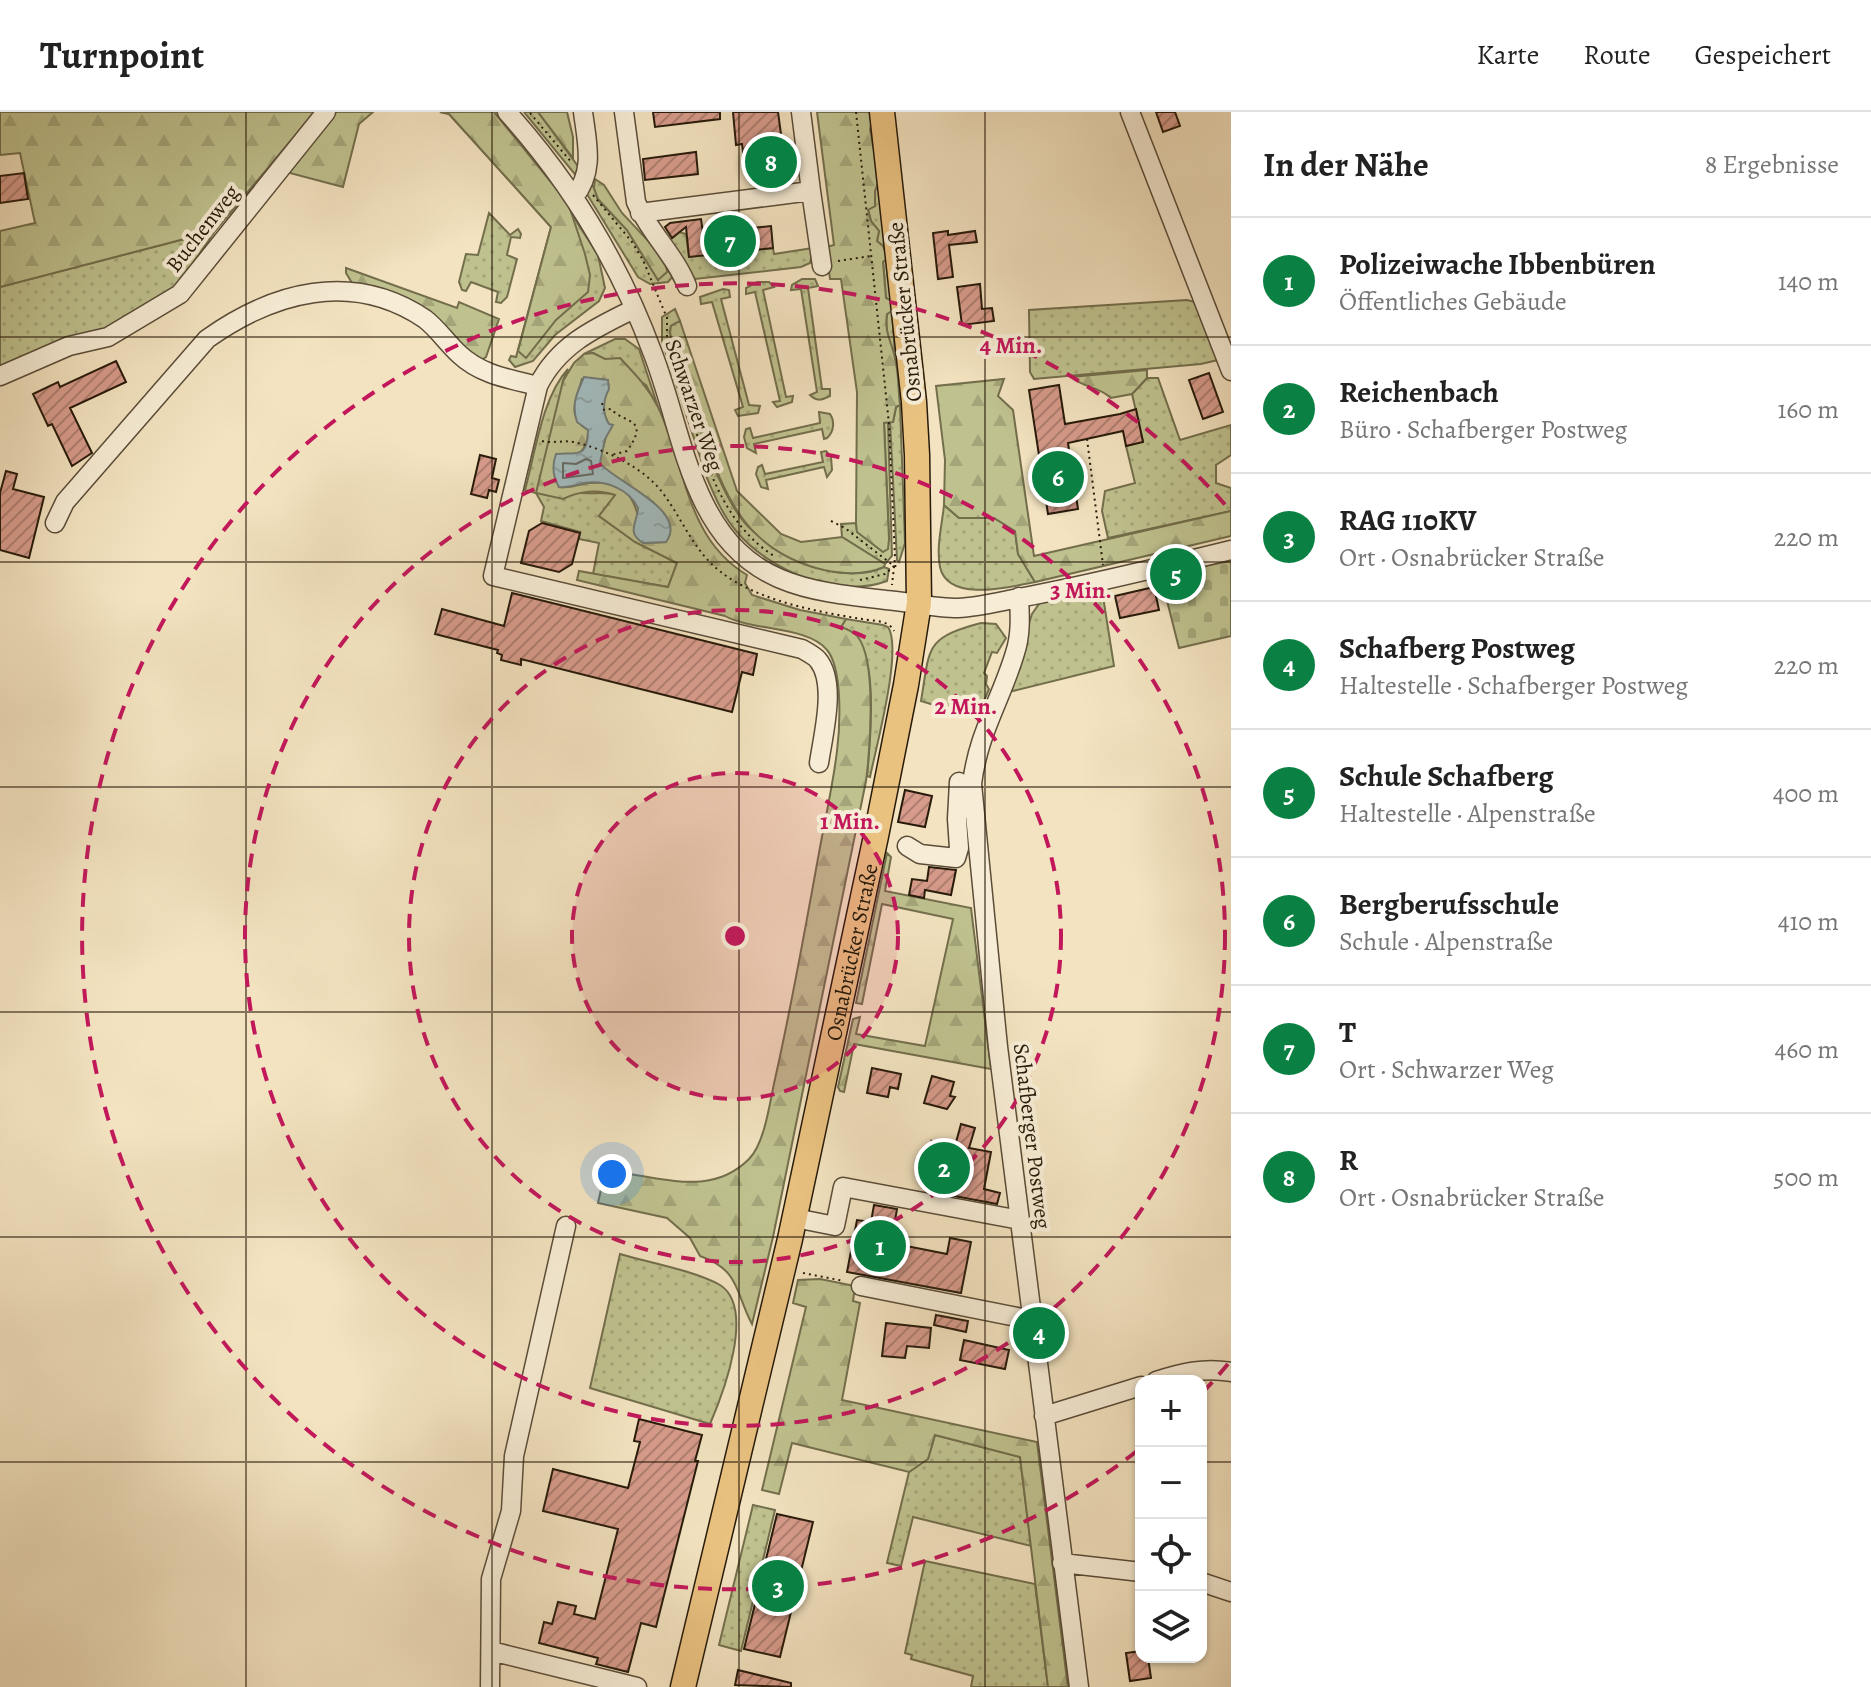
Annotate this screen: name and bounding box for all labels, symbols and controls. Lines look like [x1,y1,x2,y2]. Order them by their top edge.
text: Turnpoint [40,29,204,81]
text: Karte [1476,36,1539,74]
text: Route [1583,36,1651,74]
text: Gespeichert [1695,36,1831,74]
pin: 8 [745,132,797,192]
text: In der Nähe [1263,141,1429,188]
text: 8 Ergebnisse [1705,147,1839,182]
street label: Buchenweg [159,179,246,279]
pin: 7 [704,211,756,271]
street label: Osnabrücker Straße [881,221,929,403]
text: Polizeiwache Ibbenbüren [1339,244,1656,284]
text: 1 [1284,264,1294,299]
text: 140 m [1778,264,1839,299]
text: Öffentliches Gebäude [1339,284,1567,319]
text: 4 Min. [980,329,1042,361]
street label: Schwarzer Weg [657,335,731,475]
text: Reichenbach [1339,372,1499,412]
text: 2 [1283,392,1295,427]
text: 160 m [1777,392,1839,427]
text: Büro · Schafberger Postweg [1339,412,1628,447]
pin: 6 [1032,447,1084,507]
text: RAG 110KV [1339,500,1476,540]
text: 3 [1283,520,1295,555]
text: 220 m [1774,520,1839,555]
text: Ort · Osnabrücker Straße [1339,540,1604,575]
pin: 5 [1150,544,1202,604]
text: 3 Min. [1050,574,1112,606]
text: Schafberg Postweg [1339,628,1575,668]
text: 4 [1283,648,1295,683]
text: 220 m [1774,648,1839,683]
text: Haltestelle · Schafberger Postweg [1339,668,1688,703]
text: 2 Min. [935,690,997,722]
text: Schule Schafberg [1339,756,1554,796]
text: 5 [1283,776,1295,811]
text: 400 m [1773,776,1839,811]
text: Haltestelle · Alpenstraße [1339,796,1596,831]
text: 1 Min. [820,805,880,837]
street label: Osnabrücker Straße [819,861,886,1044]
text: Bergberufsschule [1339,884,1559,924]
text: 6 [1283,904,1295,939]
text: 410 m [1778,904,1839,939]
centre of rings [721,922,749,950]
text: Schule · Alpenstraße [1339,924,1553,959]
text: T [1339,1012,1356,1052]
text: 7 [1283,1032,1295,1067]
text: 460 m [1775,1032,1839,1067]
street label: Schafberger Postweg [1006,1042,1058,1231]
text: Ort · Schwarzer Weg [1339,1052,1554,1087]
pin: 2 [918,1138,970,1198]
text: R [1339,1140,1358,1180]
your location [592,1154,632,1194]
text: 8 [1283,1160,1295,1195]
text: 500 m [1773,1160,1839,1195]
text: Ort · Osnabrücker Straße [1339,1180,1604,1215]
pin: 1 [854,1216,906,1276]
pin: 4 [1013,1303,1065,1363]
map controls [1135,1375,1207,1663]
button: + [1135,1375,1207,1447]
button: − [1135,1447,1207,1519]
button: locate [1135,1519,1207,1591]
pin: 3 [752,1556,804,1616]
button: layers [1135,1591,1207,1663]

